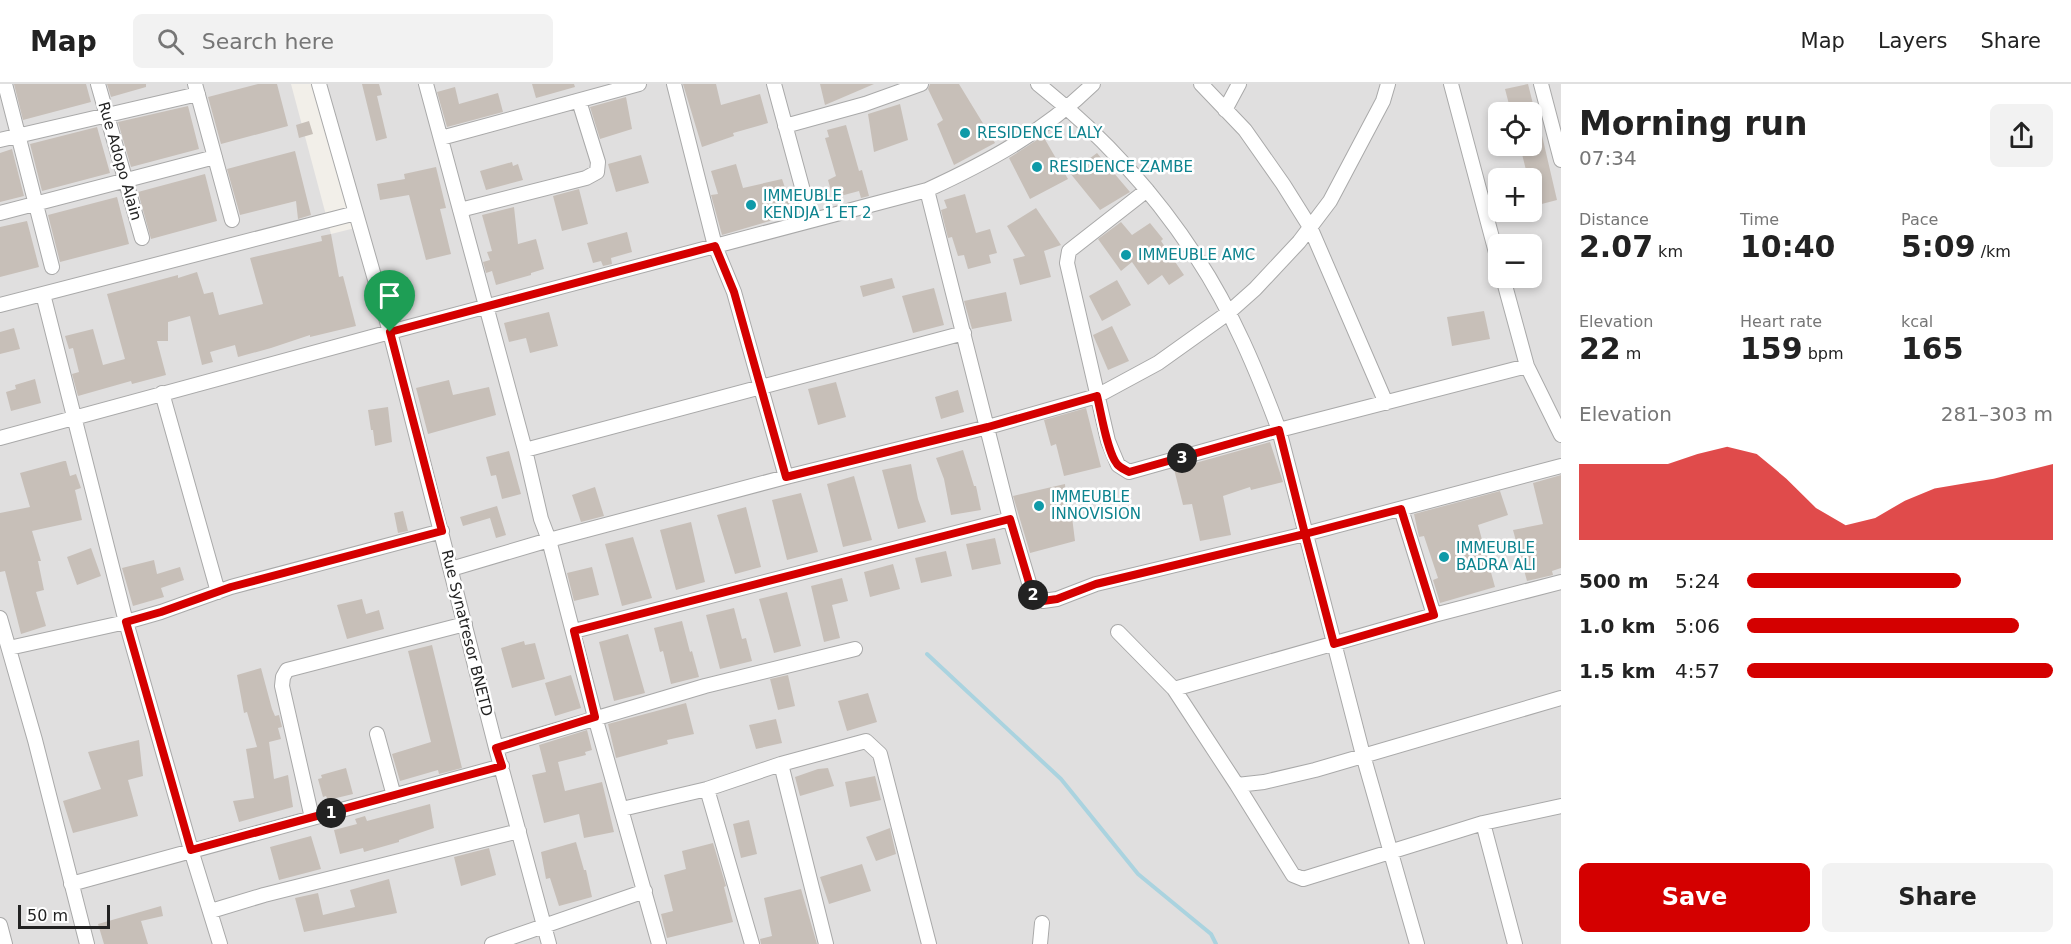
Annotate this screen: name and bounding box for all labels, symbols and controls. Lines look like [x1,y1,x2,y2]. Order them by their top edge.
search box [133,14,553,68]
text: Map [30,25,97,58]
icon: search [154,25,187,58]
text: Search here [202,29,334,54]
text: Map [1801,29,1845,53]
text: Layers [1878,29,1947,53]
text: Share [1980,29,2041,53]
street label: Rue Adopo Alain [94,100,146,222]
map controls [1488,102,1542,288]
button: locate [1488,102,1542,156]
text: Morning run [1579,104,1807,143]
button: share [1990,104,2053,167]
place label: RESIDENCE LALY [977,124,1103,142]
marker: RESIDENCE LALY [958,126,972,140]
text: 07:34 [1579,146,1637,170]
place label: RESIDENCE ZAMBE [1049,158,1193,176]
marker: RESIDENCE ZAMBE [1030,160,1044,174]
button: + [1488,168,1542,222]
place label: IMMEUBLE KENDJA 1 ET 2 [763,187,872,222]
marker: IMMEUBLE KENDJA 1 ET 2 [744,198,758,212]
text: Distance [1579,210,1649,229]
text: Time [1740,210,1779,229]
text: Pace [1901,210,1938,229]
text: 2.07 [1579,229,1653,264]
text: 10:40 [1740,229,1836,264]
text: 5:09 [1901,229,1976,264]
button: − [1488,234,1542,288]
text: km [1653,242,1683,261]
text: /km [1976,242,2011,261]
place label: IMMEUBLE AMC [1138,246,1255,264]
marker: IMMEUBLE AMC [1119,248,1133,262]
pin [364,270,415,332]
icon: arrive [373,279,406,312]
text: Elevation [1579,312,1653,331]
text: Heart rate [1740,312,1822,331]
text: kcal [1901,312,1933,331]
text: 22 [1579,331,1621,366]
text: 159 [1740,331,1803,366]
text: 165 [1901,331,1964,366]
text: m [1621,344,1641,363]
text: bpm [1803,344,1844,363]
text: Elevation [1579,402,1672,426]
text: 281–303 m [1941,402,2053,426]
pin: 3 [1167,443,1197,473]
text: 3 [1176,448,1188,467]
place label: IMMEUBLE INNOVISION [1051,488,1141,523]
marker: IMMEUBLE INNOVISION [1032,499,1046,513]
place label: IMMEUBLE BADRA ALI [1456,539,1536,574]
street label: Rue Synatresor BNETD [438,548,496,718]
marker: IMMEUBLE BADRA ALI [1437,550,1451,564]
text: 500 m [1579,569,1649,593]
text: 5:24 [1675,569,1720,593]
pin: 2 [1018,580,1048,610]
text: 2 [1027,585,1039,604]
text: 1.0 km [1579,614,1656,638]
text: 5:06 [1675,614,1720,638]
text: 1.5 km [1579,659,1656,683]
text: 4:57 [1675,659,1720,683]
pin: 1 [316,798,346,828]
text: 1 [325,803,337,822]
button: Save [1579,863,1810,932]
button: Share [1822,863,2053,932]
scale bar [18,902,110,930]
text: 50 m [27,906,68,925]

